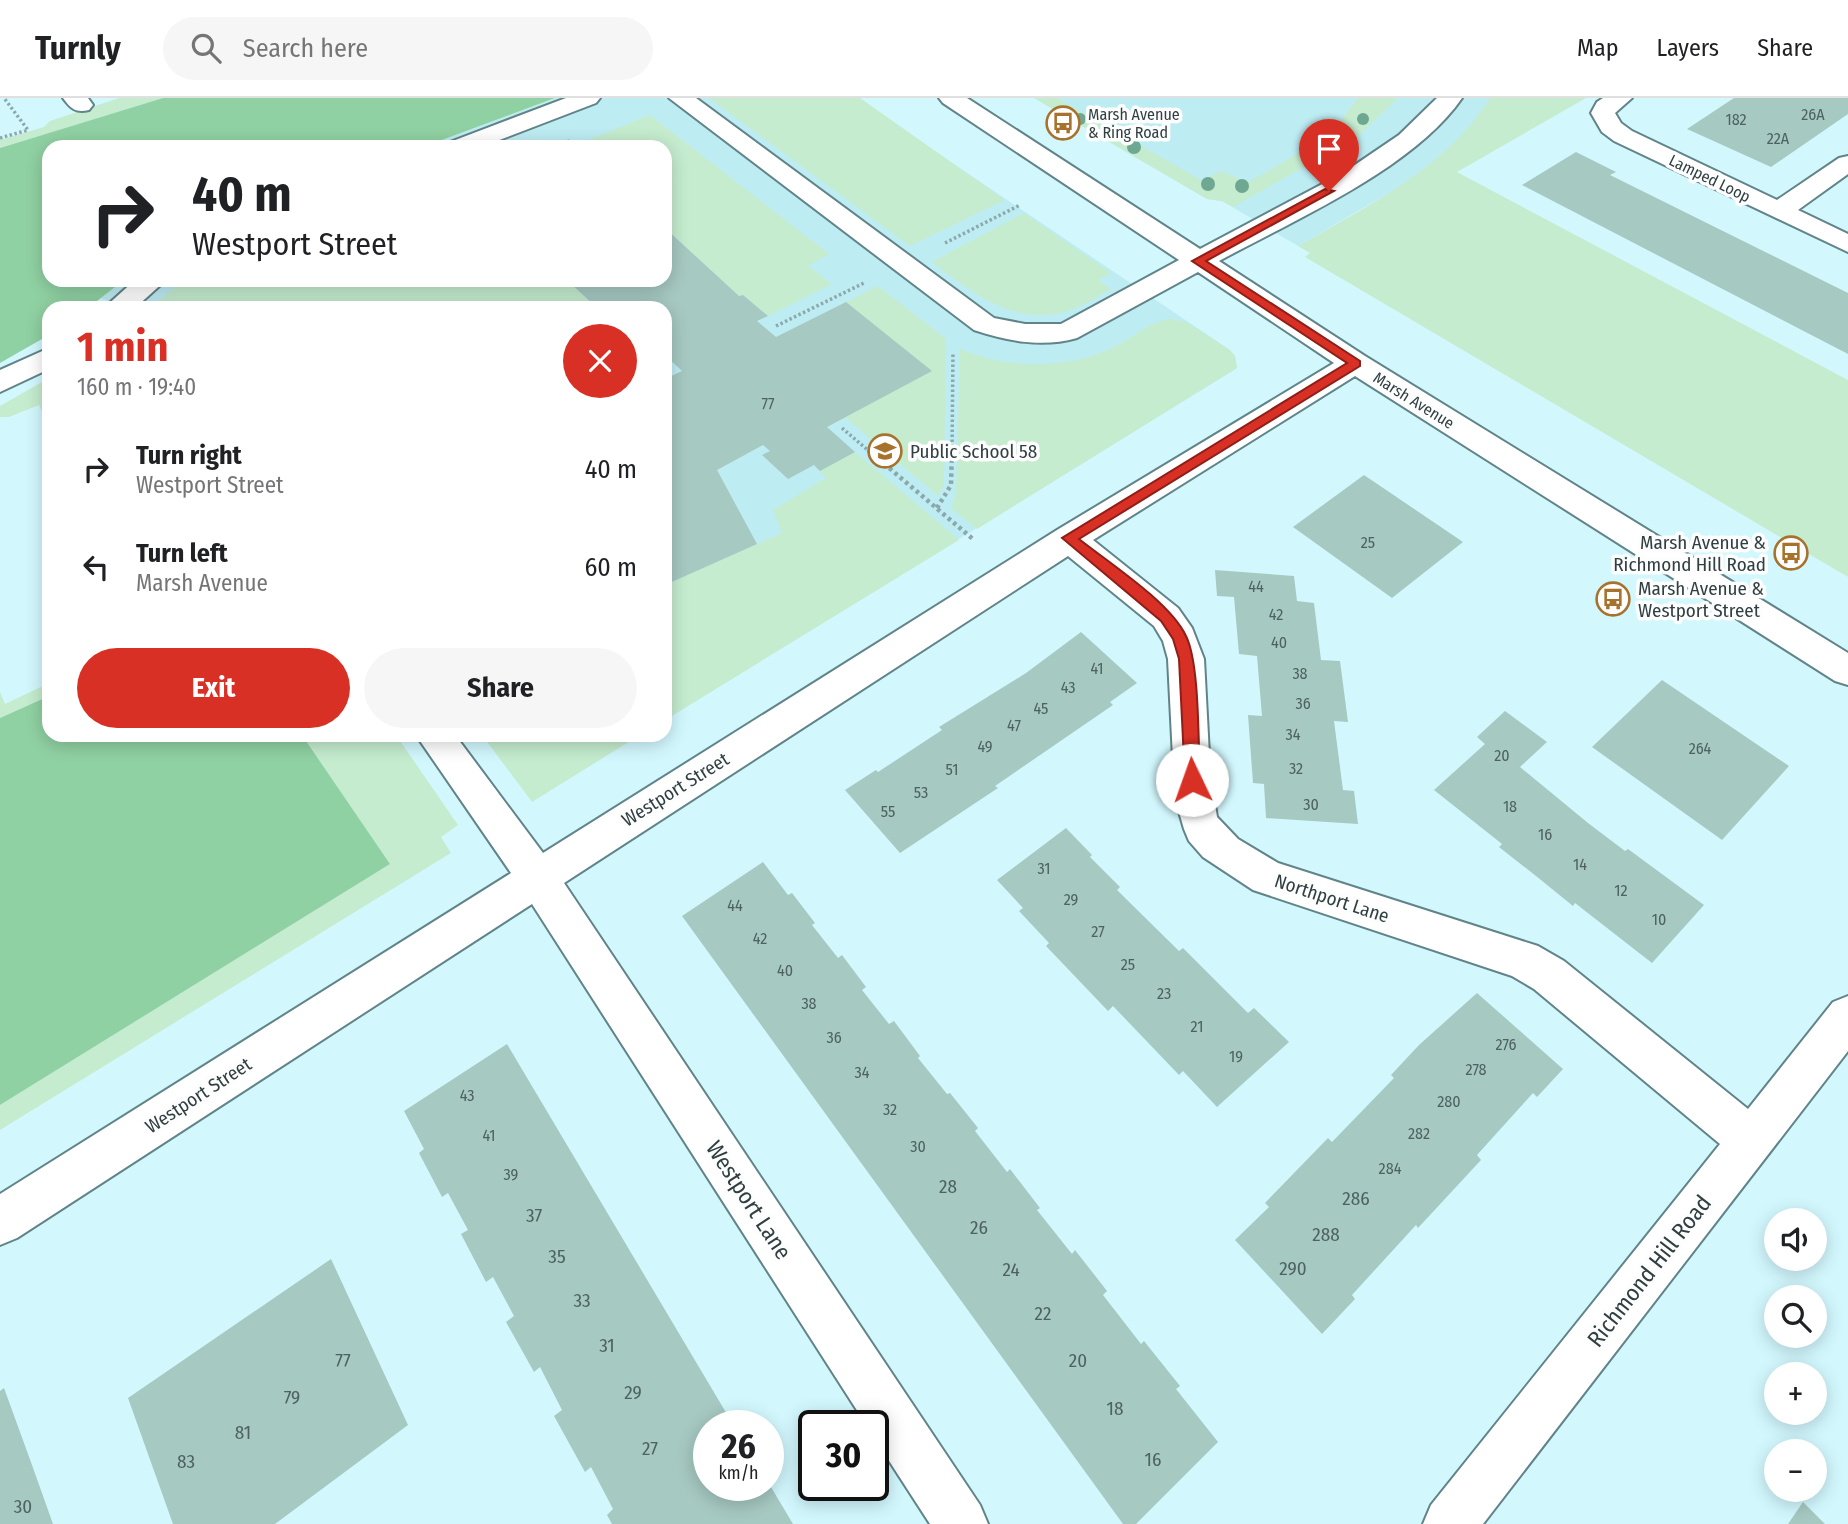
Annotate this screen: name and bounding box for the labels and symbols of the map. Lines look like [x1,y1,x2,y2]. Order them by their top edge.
bus stop icon: Marsh Avenue & Ring Road [1044,104,1082,142]
place label: Marsh Avenue & Ring Road [1088,105,1180,142]
house number: 26A [1801,105,1825,124]
house number: 182 [1725,110,1747,129]
pin [1299,119,1359,191]
house number: 22A [1767,129,1790,148]
street label: Lamped Loop [1666,151,1753,206]
street label: Marsh Avenue [1370,368,1458,433]
house number: 77 [761,394,775,413]
school or university icon: Public School 58 [866,432,904,470]
place label: Public School 58 [910,440,1037,463]
place label: Marsh Avenue & Richmond Hill Road [1613,531,1766,576]
house number: 25 [1361,533,1375,552]
bus stop icon: Marsh Avenue & Richmond Hill Road [1772,534,1810,572]
house number: 44 [1248,577,1264,596]
place label: Marsh Avenue & Westport Street [1638,577,1764,622]
bus stop icon: Marsh Avenue & Westport Street [1594,580,1632,618]
house number: 42 [1269,605,1283,624]
house number: 40 [1271,633,1287,652]
house number: 41 [1090,659,1104,678]
house number: 38 [1292,664,1308,683]
house number: 43 [1061,678,1075,697]
house number: 36 [1295,694,1311,713]
house number: 45 [1034,699,1048,718]
house number: 47 [1007,716,1021,735]
house number: 34 [1286,725,1301,744]
house number: 49 [977,737,993,756]
house number: 264 [1689,739,1712,758]
position arrow [1155,743,1229,817]
house number: 20 [1494,746,1510,765]
street label: Westport Street [617,747,734,831]
house number: 32 [1289,759,1303,778]
house number: 51 [946,760,958,779]
house number: 53 [914,783,928,802]
house number: 30 [1303,795,1319,814]
house number: 18 [1503,797,1517,816]
house number: 55 [881,802,895,821]
house number: 16 [1538,825,1552,844]
house number: 14 [1573,855,1587,874]
house number: 31 [1037,859,1051,878]
street label: Northport Lane [1272,869,1392,928]
house number: 12 [1614,881,1628,900]
house number: 29 [1064,890,1079,909]
house number: 44 [727,896,743,915]
house number: 10 [1652,910,1666,929]
house number: 27 [1091,922,1105,941]
house number: 42 [753,929,767,948]
house number: 25 [1121,955,1135,974]
house number: 40 [777,961,793,980]
house number: 23 [1157,984,1171,1003]
house number: 38 [801,994,817,1013]
house number: 21 [1191,1017,1203,1036]
house number: 36 [826,1028,842,1047]
house number: 276 [1496,1035,1517,1054]
house number: 19 [1229,1047,1243,1066]
street label: Westport Street [141,1052,256,1138]
house number: 278 [1465,1060,1487,1079]
house number: 34 [855,1063,870,1082]
house number: 43 [460,1086,474,1105]
house number: 280 [1437,1092,1461,1111]
house number: 32 [883,1100,897,1119]
house number: 282 [1408,1124,1430,1143]
house number: 41 [482,1126,496,1145]
street label: Westport Lane [700,1135,798,1265]
house number: 30 [910,1137,926,1156]
house number: 284 [1379,1159,1402,1178]
house number: 39 [504,1165,519,1184]
house number: 28 [939,1175,957,1198]
house number: 286 [1342,1187,1370,1210]
street label: Richmond Hill Road [1581,1190,1717,1352]
house number: 37 [526,1204,542,1227]
house number: 26 [970,1216,988,1239]
house number: 288 [1312,1223,1340,1246]
house number: 35 [548,1245,566,1268]
house number: 290 [1279,1257,1307,1280]
house number: 24 [1002,1258,1020,1281]
house number: 33 [573,1289,591,1312]
house number: 22 [1035,1302,1051,1325]
house number: 31 [599,1334,615,1357]
house number: 77 [335,1349,351,1372]
house number: 20 [1069,1349,1087,1372]
house number: 29 [624,1381,642,1404]
house number: 79 [284,1386,300,1409]
house number: 18 [1107,1397,1123,1420]
speed limit sign: 30 [798,1410,889,1501]
house number: 81 [235,1421,251,1444]
house number: 27 [642,1437,658,1460]
house number: 16 [1145,1448,1161,1471]
house number: 83 [177,1450,195,1473]
house number: 30 [14,1495,32,1518]

